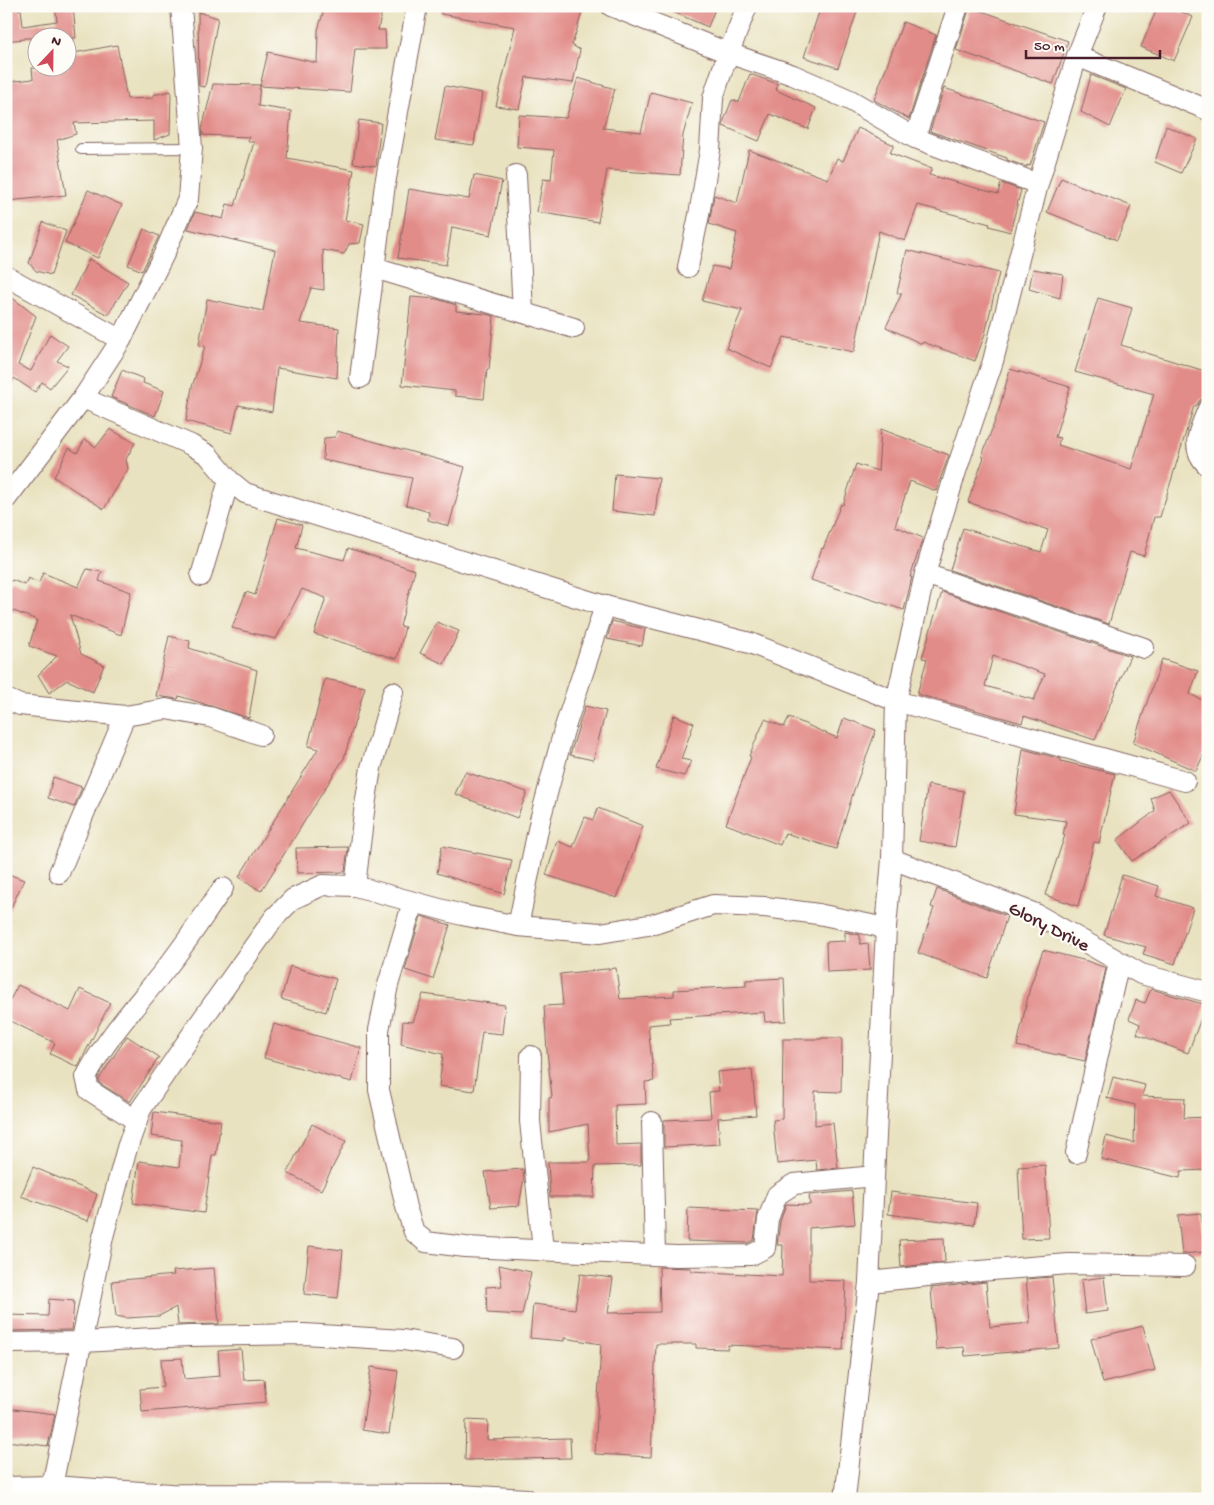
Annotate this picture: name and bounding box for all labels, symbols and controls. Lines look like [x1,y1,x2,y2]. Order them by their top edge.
north arrow [28,28,78,78]
scale bar [1026,28,1160,60]
text: N [49,33,63,52]
text: 50 m [1034,38,1065,56]
street label: Glory Drive [1004,898,1093,958]

